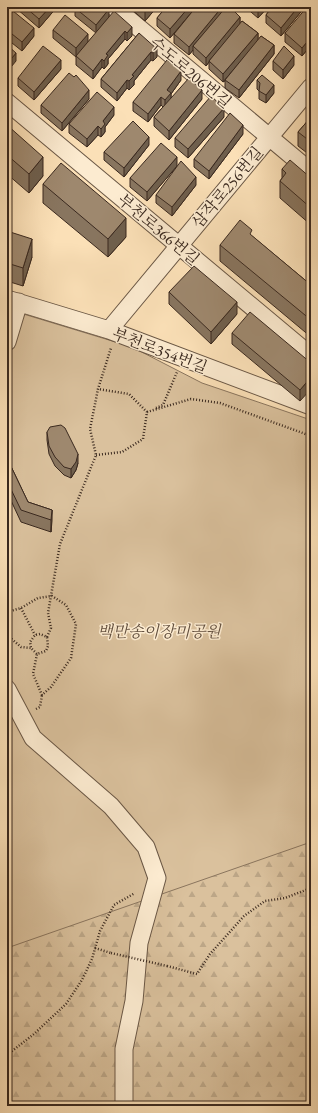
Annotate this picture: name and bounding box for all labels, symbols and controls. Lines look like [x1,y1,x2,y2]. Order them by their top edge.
street label: 수도로206번길 [146,32,236,113]
street label: 삼작로256번길 [187,142,268,232]
street label: 부천로366번길 [114,189,204,270]
street label: 부천로354번길 [109,323,210,378]
park label: 백만송이장미공원 [97,621,222,642]

